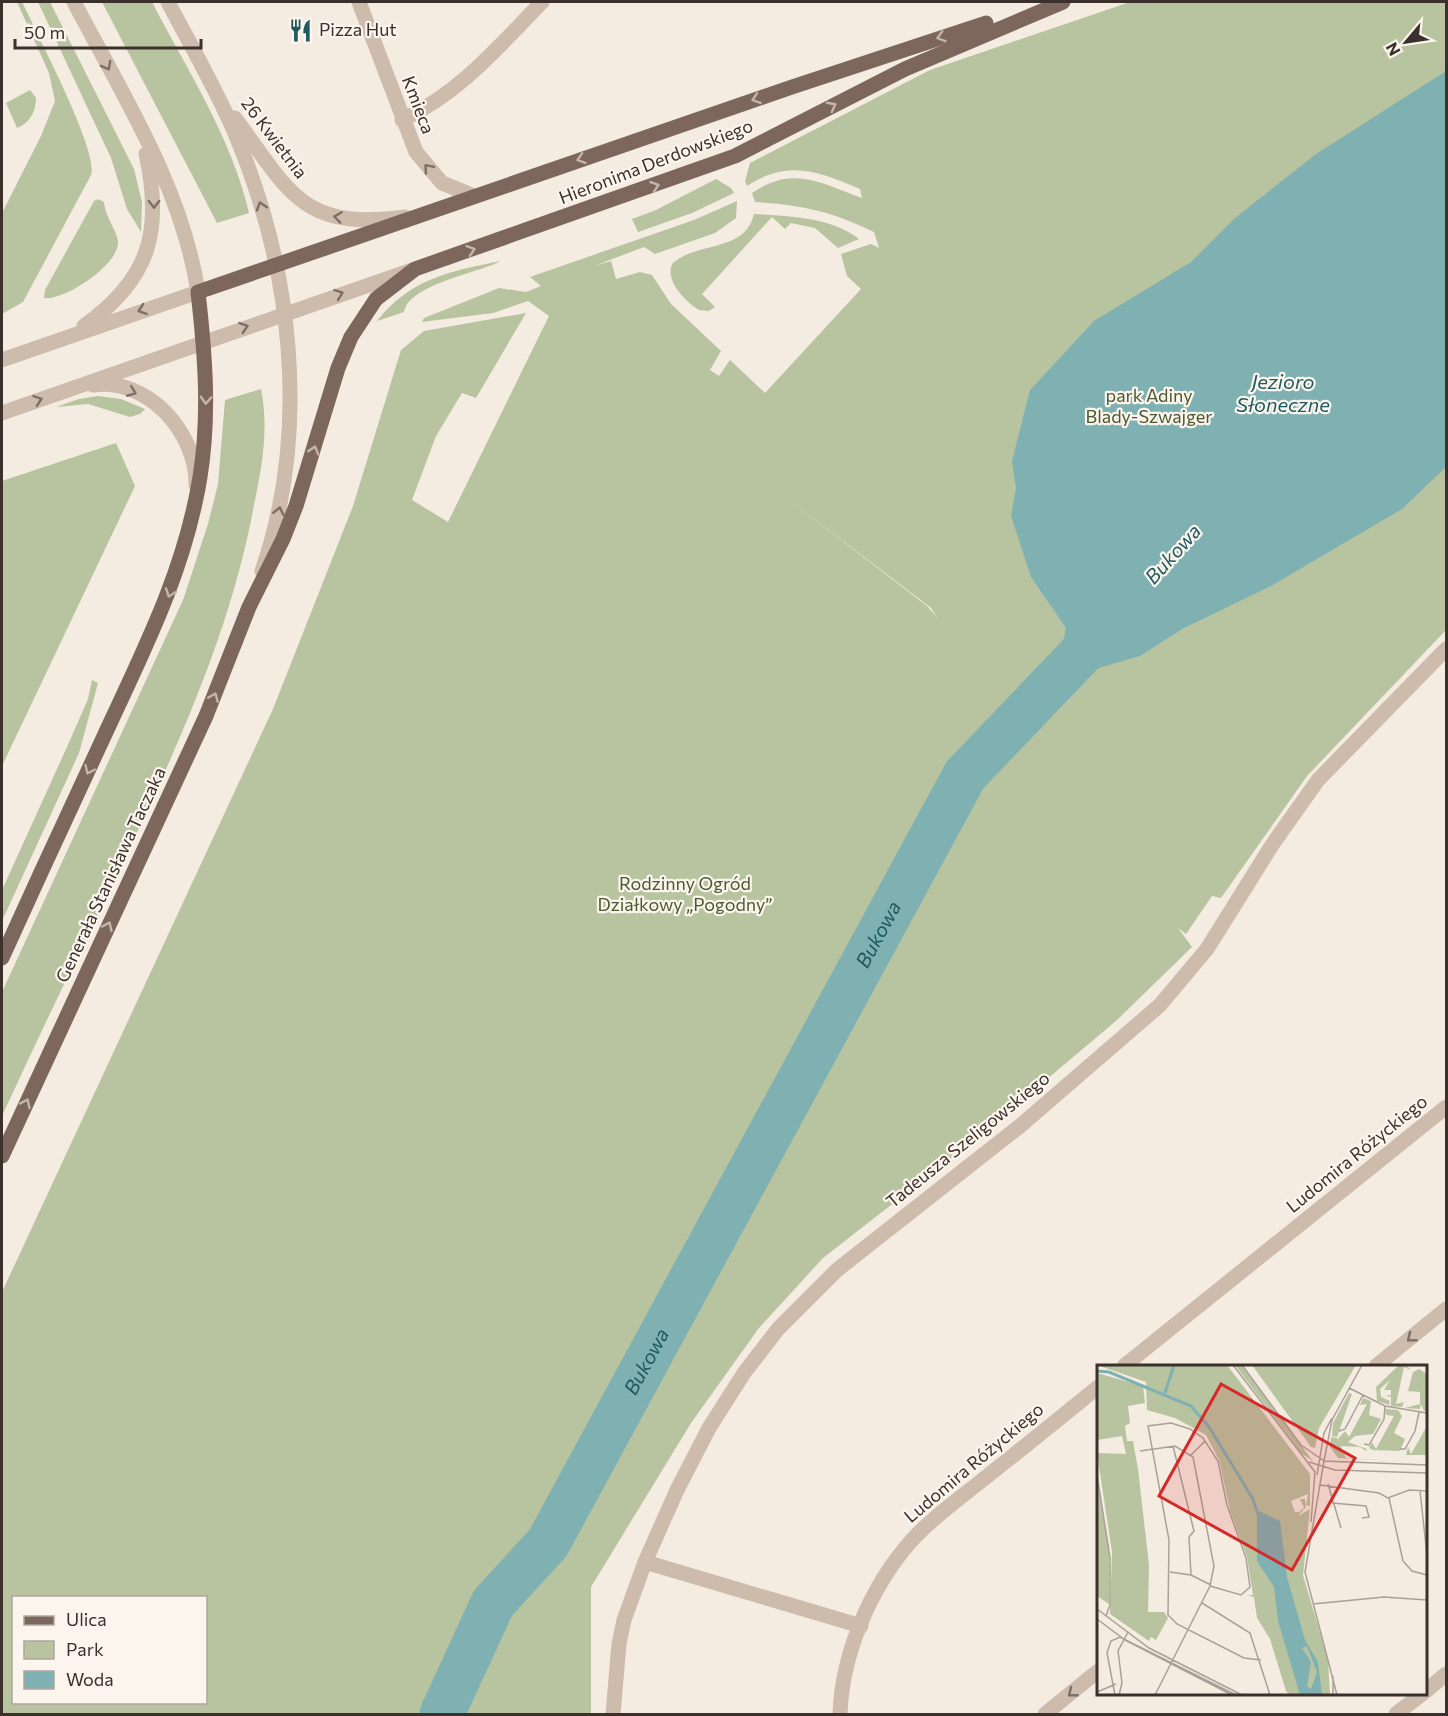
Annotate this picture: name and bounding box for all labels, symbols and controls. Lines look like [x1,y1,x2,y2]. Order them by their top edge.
scale bar [15,12,201,50]
north arrow [1376,12,1436,72]
restaurant icon: Pizza Hut [288,17,314,43]
place label: Pizza Hut [319,18,397,40]
text: 50 m [24,21,65,43]
one-way arrow [936,30,947,42]
text: N [1381,40,1404,59]
one-way arrow [100,59,111,70]
street label: Kmieca [398,73,440,137]
one-way arrow [751,91,762,104]
street label: 26 Kwietnia [237,92,312,182]
one-way arrow [826,102,837,113]
street label: Hieronima Derdowskiego [556,114,756,208]
one-way arrow [576,152,587,165]
one-way arrow [424,164,435,175]
one-way arrow [649,180,659,193]
one-way arrow [147,200,160,209]
one-way arrow [256,201,268,212]
one-way arrow [333,212,342,224]
one-way arrow [465,244,475,257]
one-way arrow [333,289,344,302]
one-way arrow [137,303,148,316]
one-way arrow [238,322,249,335]
water label: Jezioro Słoneczne [1236,369,1330,416]
park label: park Adiny Blady-Szwajger [1086,384,1212,427]
one-way arrow [125,385,136,397]
one-way arrow [32,395,43,408]
one-way arrow [200,395,212,404]
one-way arrow [307,445,319,456]
one-way arrow [271,507,284,517]
water label: Bukowa [1139,519,1205,588]
one-way arrow [164,587,177,598]
one-way arrow [207,693,219,704]
street label: Generała Stanisława Taczaka [50,763,170,986]
one-way arrow [84,763,96,774]
park label: Rodzinny Ogród Działkowy „Pogodny” [597,872,773,915]
water label: Bukowa [850,897,905,971]
one-way arrow [101,922,113,933]
street label: Tadeusza Szeligowskiego [881,1066,1054,1212]
street label: Ludomira Różyckiego [1281,1090,1431,1217]
one-way arrow [19,1099,31,1110]
water label: Bukowa [618,1324,673,1399]
one-way arrow [1407,1331,1418,1342]
inset map [1097,1365,1427,1695]
street label: Ludomira Różyckiego [899,1398,1047,1527]
legend [12,1596,207,1704]
text: Ulica [66,1608,107,1630]
text: Park [66,1638,104,1660]
text: Woda [66,1668,114,1690]
one-way arrow [1067,1686,1078,1697]

